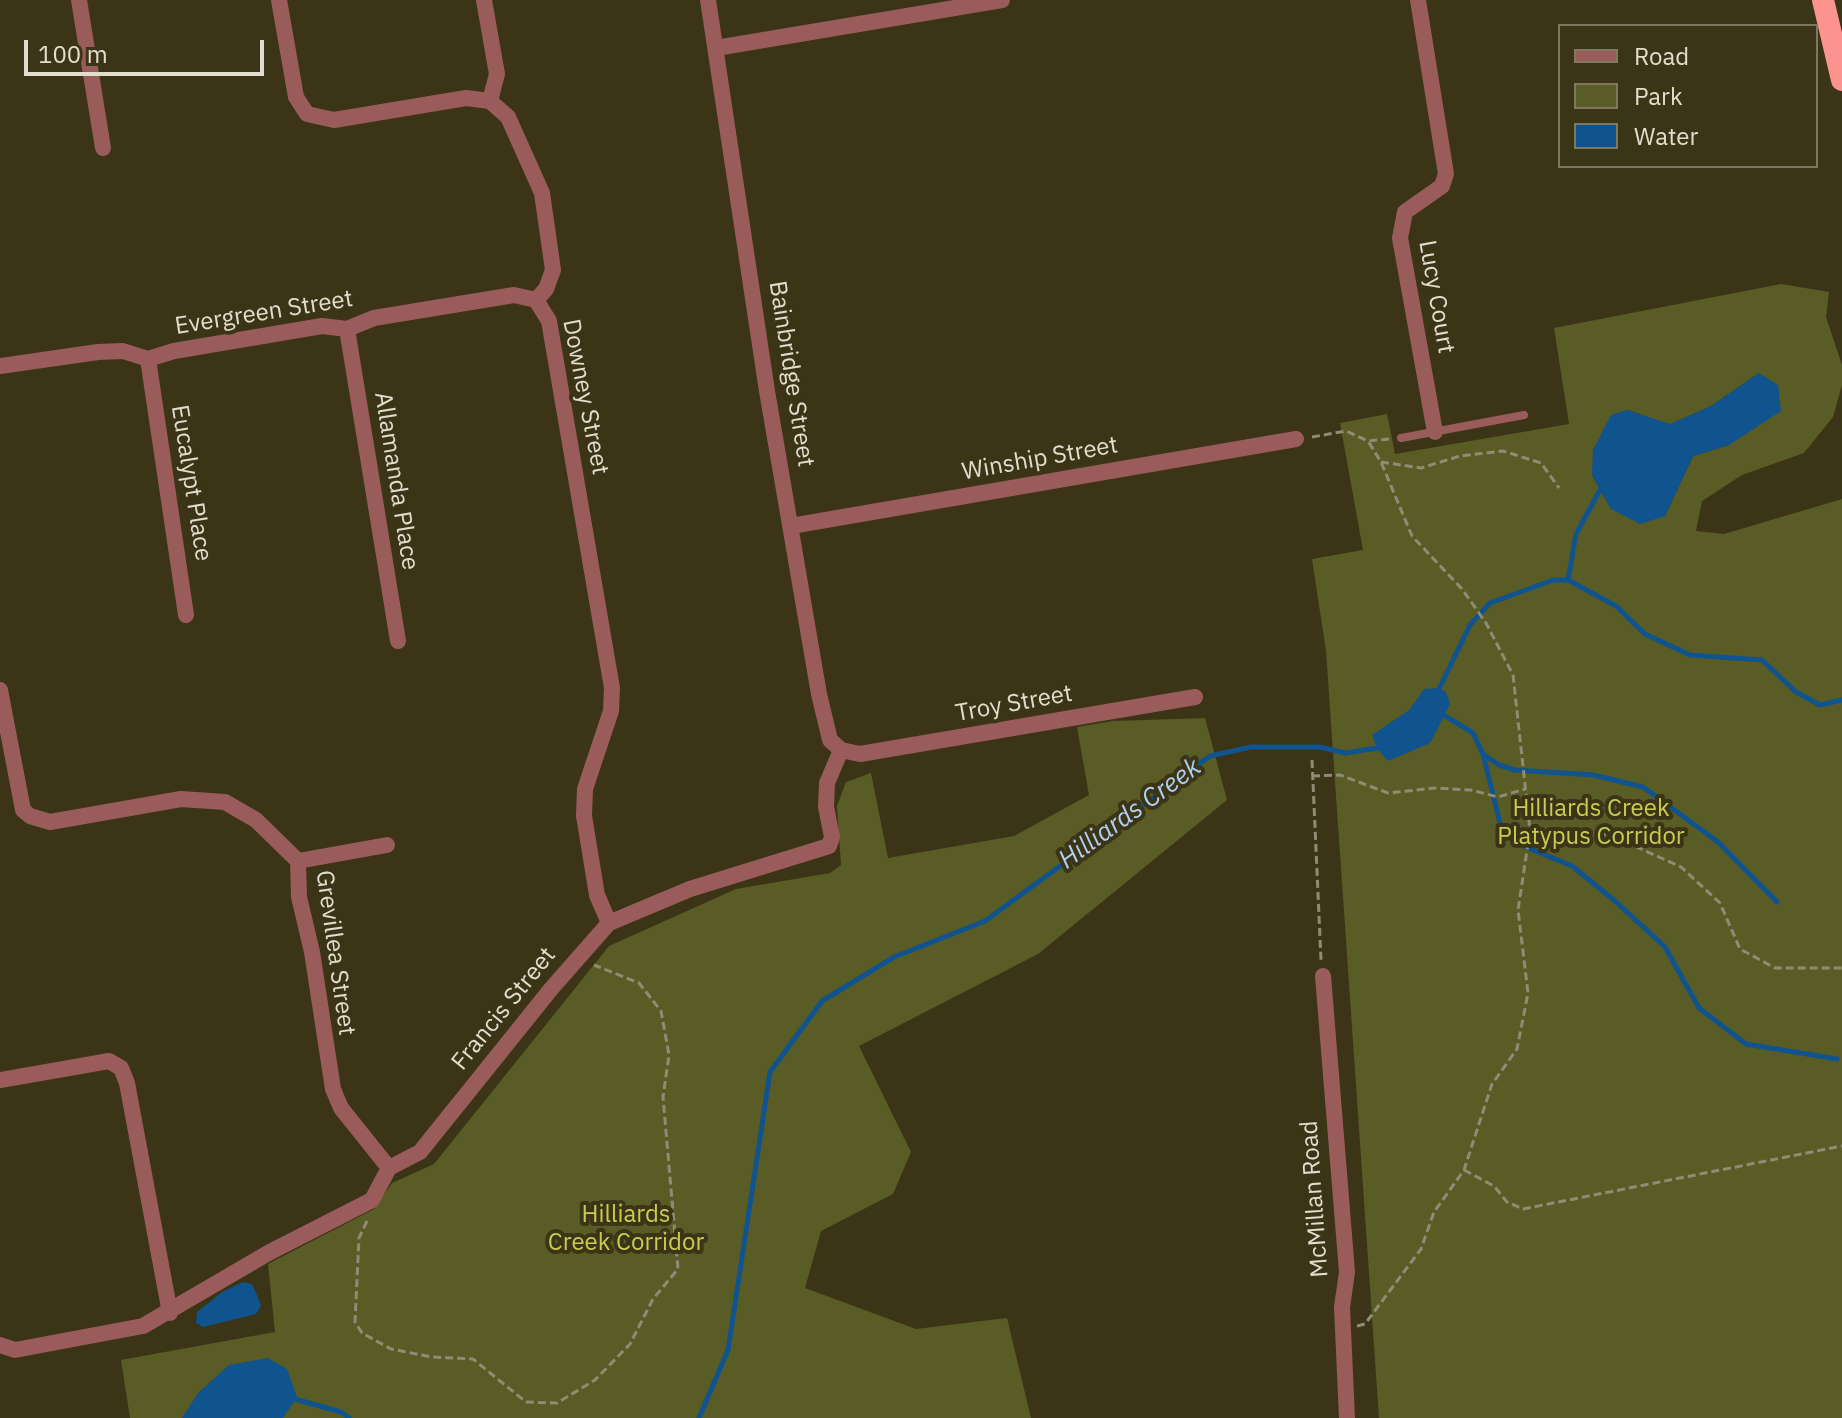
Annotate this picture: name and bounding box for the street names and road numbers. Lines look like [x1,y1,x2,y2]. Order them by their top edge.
street label: Lucy Court [1412,238,1460,356]
street label: Bainbridge Street [762,279,820,469]
street label: Evergreen Street [173,285,355,341]
street label: Downey Street [556,317,614,477]
street label: Allamanda Place [368,390,424,572]
street label: Eucalypt Place [164,403,218,563]
street label: Winship Street [960,431,1120,487]
street label: Troy Street [953,680,1075,728]
street label: Grevillea Street [309,869,361,1037]
street label: Francis Street [446,942,562,1076]
street label: McMillan Road [1295,1120,1335,1278]

